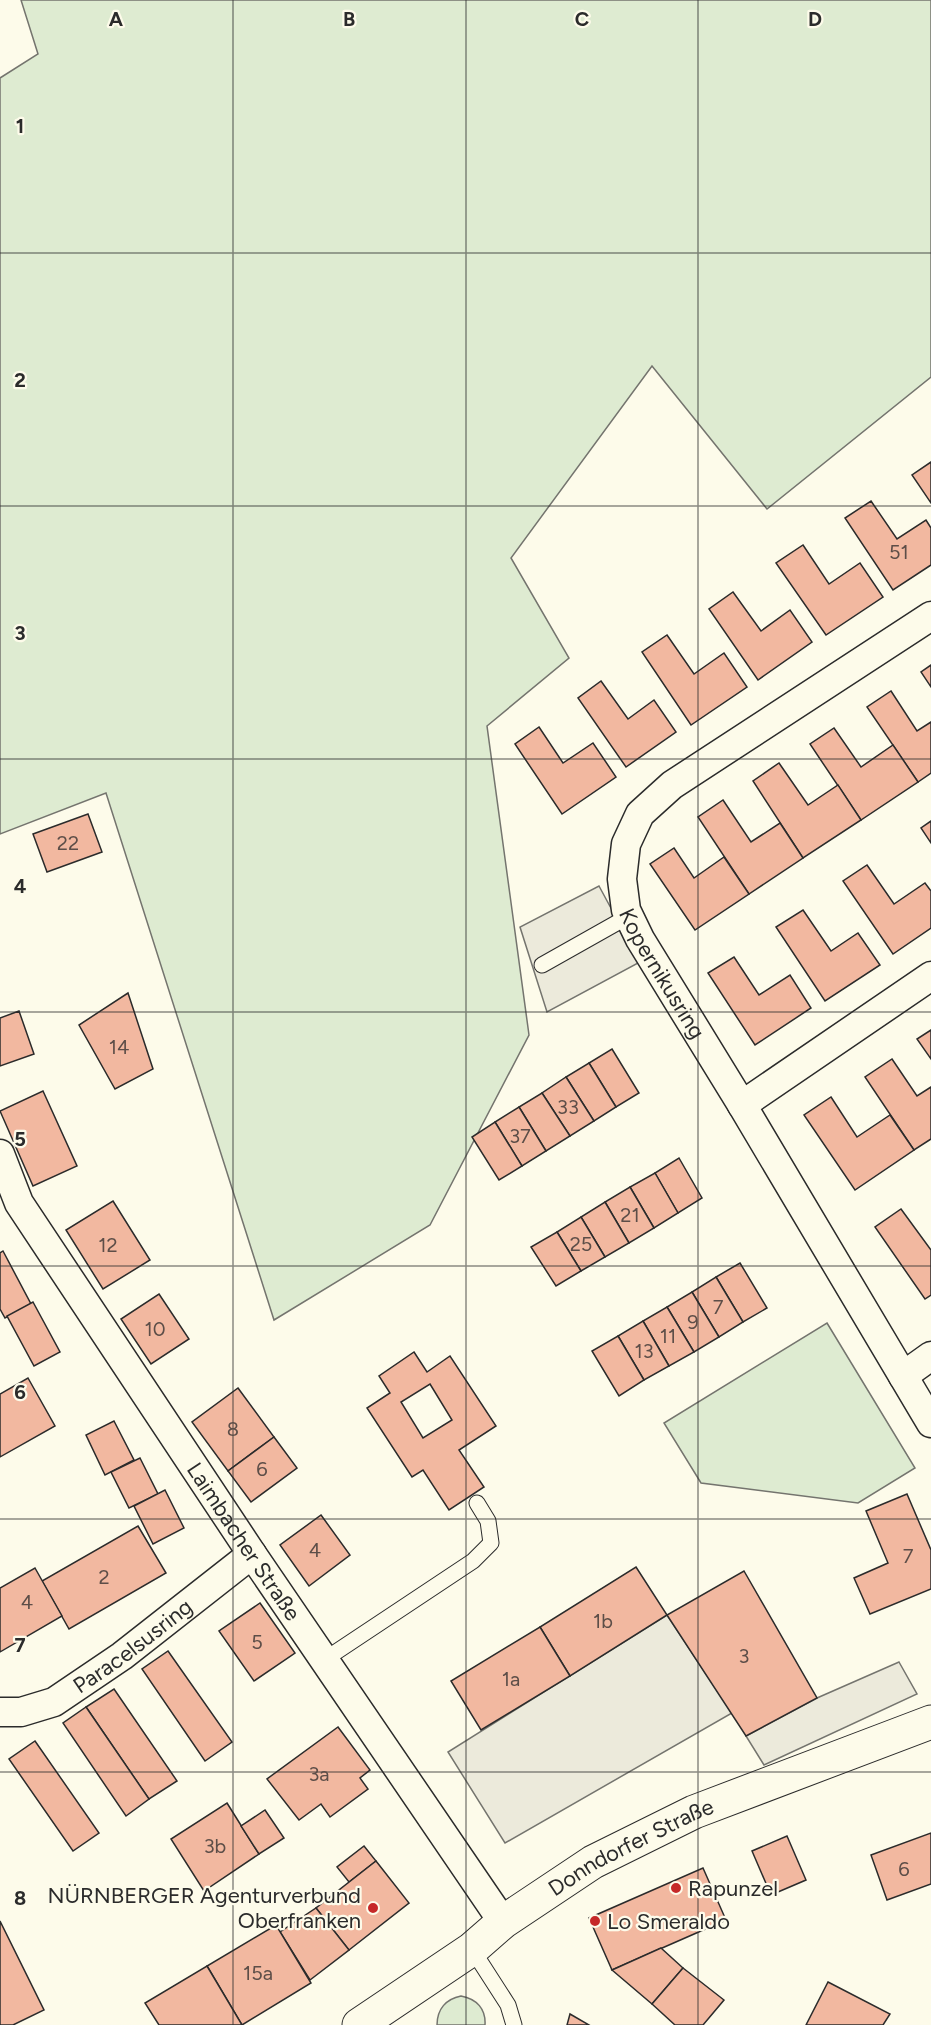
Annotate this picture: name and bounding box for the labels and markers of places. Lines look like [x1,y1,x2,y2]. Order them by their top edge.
place label: Rapunzel [688,1875,778,1902]
marker: Rapunzel [669,1881,683,1895]
place label: NÜRNBERGER Agenturverbund Oberfranken [47,1882,361,1934]
marker: NÜRNBERGER Agenturverbund Oberfranken [366,1901,380,1915]
place label: Lo Smeraldo [607,1908,730,1935]
marker: Lo Smeraldo [588,1914,602,1928]

